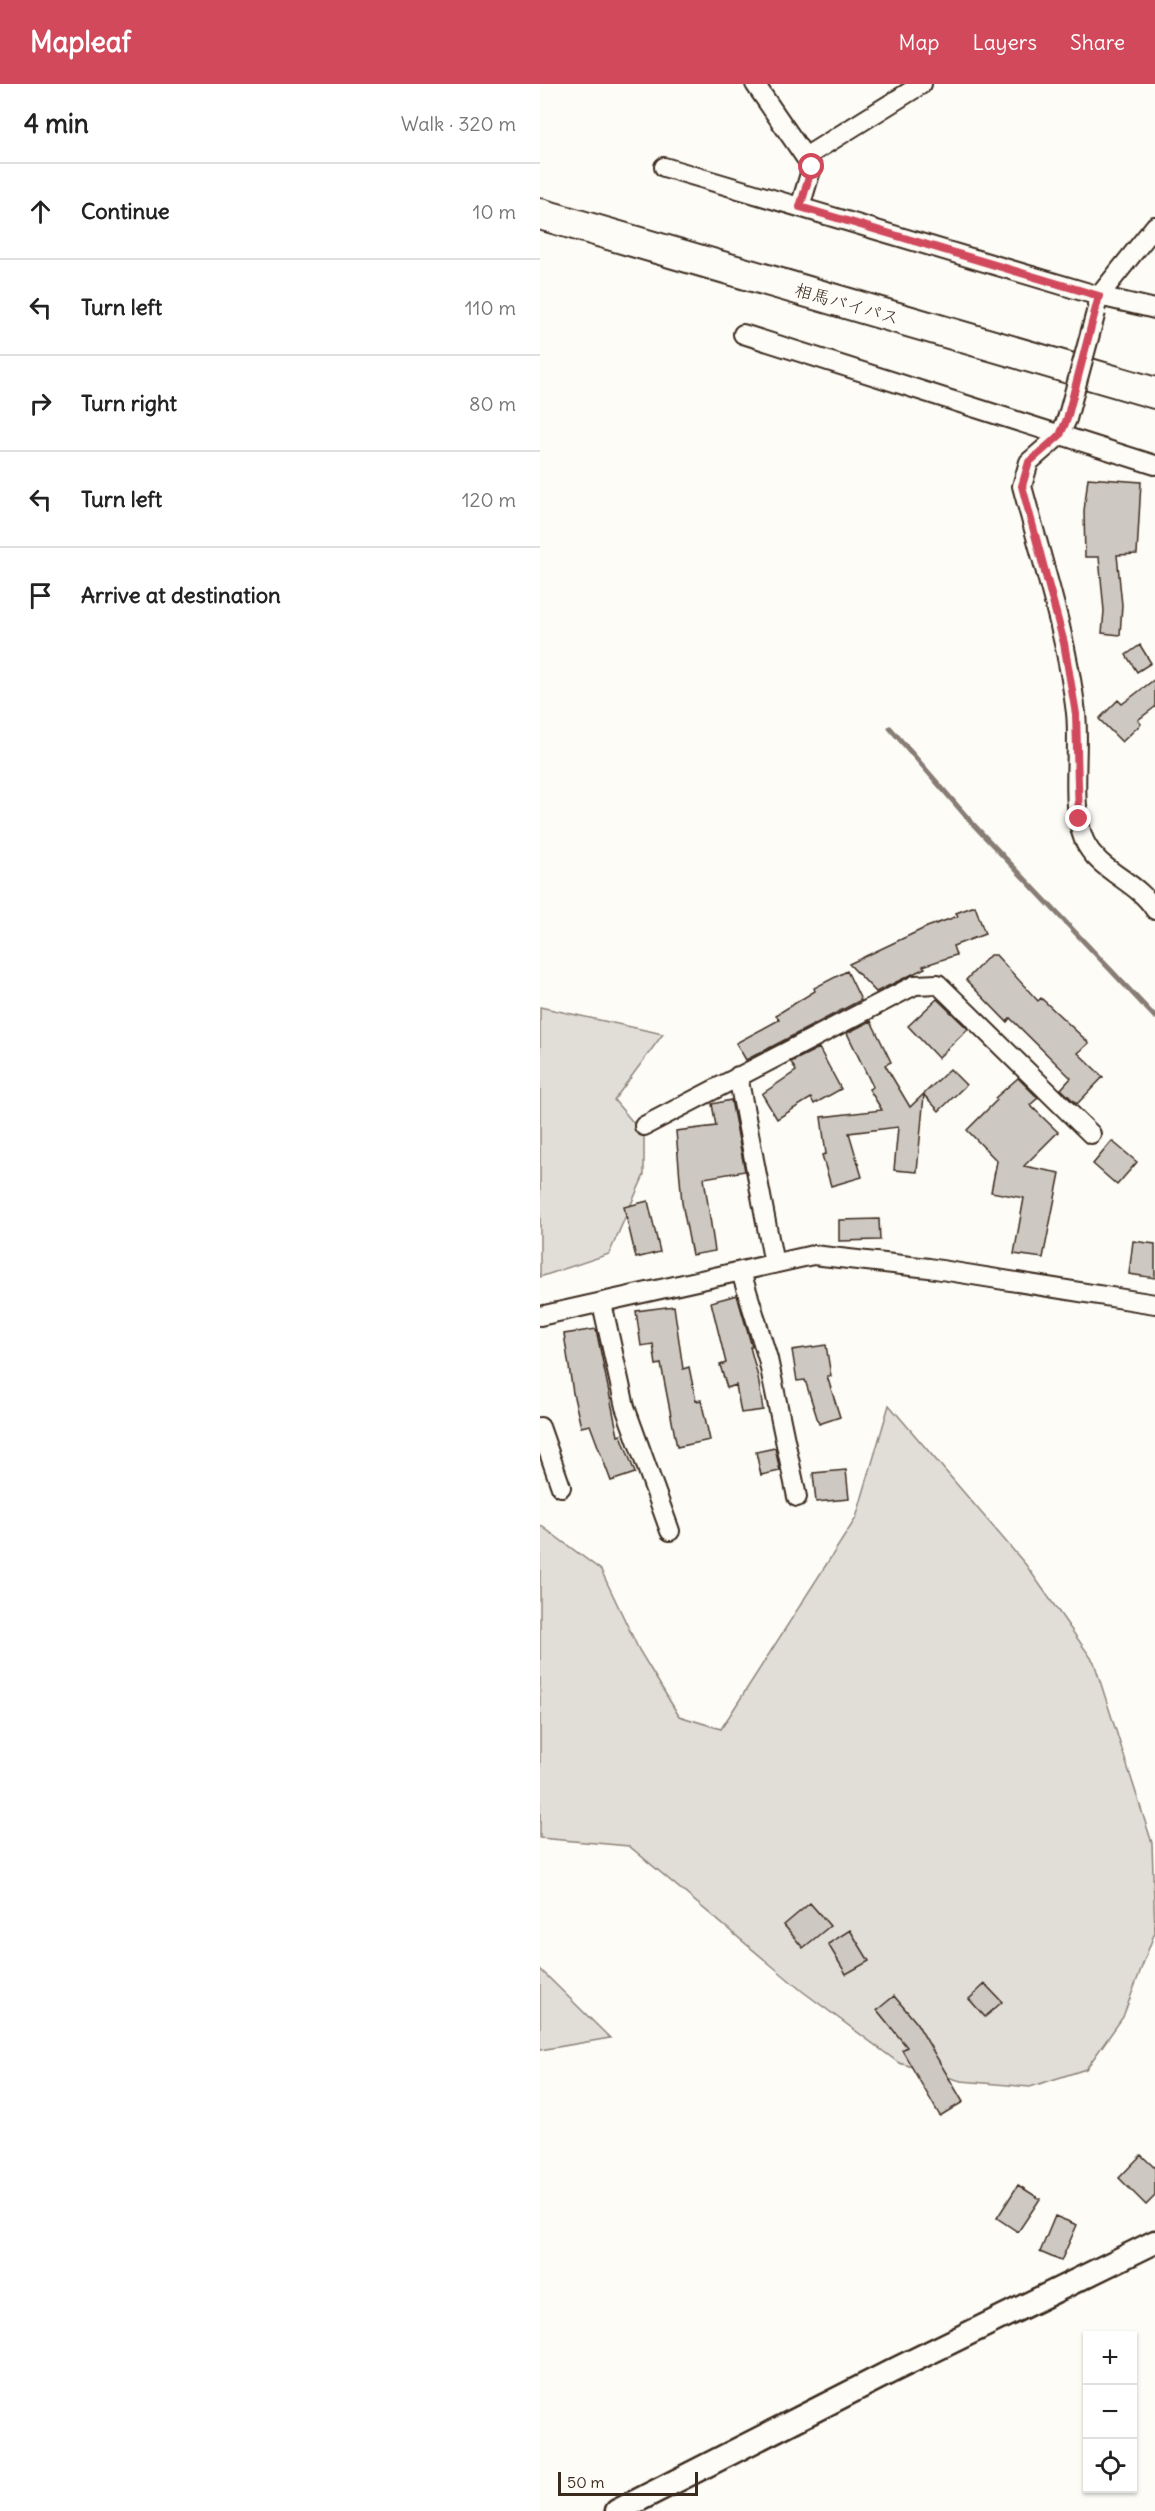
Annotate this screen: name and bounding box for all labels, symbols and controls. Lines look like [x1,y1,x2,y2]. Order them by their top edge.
text: Mapleaf [30,24,131,60]
text: Map [899,29,939,56]
text: Layers [972,29,1037,56]
text: Share [1070,29,1125,56]
text: 4 min [24,107,89,140]
text: Walk · 320 m [401,111,516,136]
route start [798,153,824,179]
icon: ahead [24,195,57,228]
text: Continue [81,197,170,225]
text: 10 m [473,199,516,224]
street label: 相馬バイパス [792,278,902,329]
icon: left [24,291,57,324]
text: Turn left [81,293,162,321]
text: 110 m [465,295,516,320]
icon: right [24,387,57,420]
text: Turn right [81,389,177,417]
text: 80 m [469,391,516,416]
icon: left [24,483,57,516]
text: Turn left [81,485,162,513]
text: 120 m [462,487,516,512]
icon: arrive [24,579,57,612]
text: Arrive at destination [81,581,281,609]
route end [1065,805,1091,831]
map controls [1083,2331,1137,2493]
button: + [1083,2331,1137,2385]
button: − [1083,2385,1137,2439]
button: locate [1083,2439,1137,2493]
scale bar [558,2469,698,2496]
text: 50 m [567,2472,605,2492]

